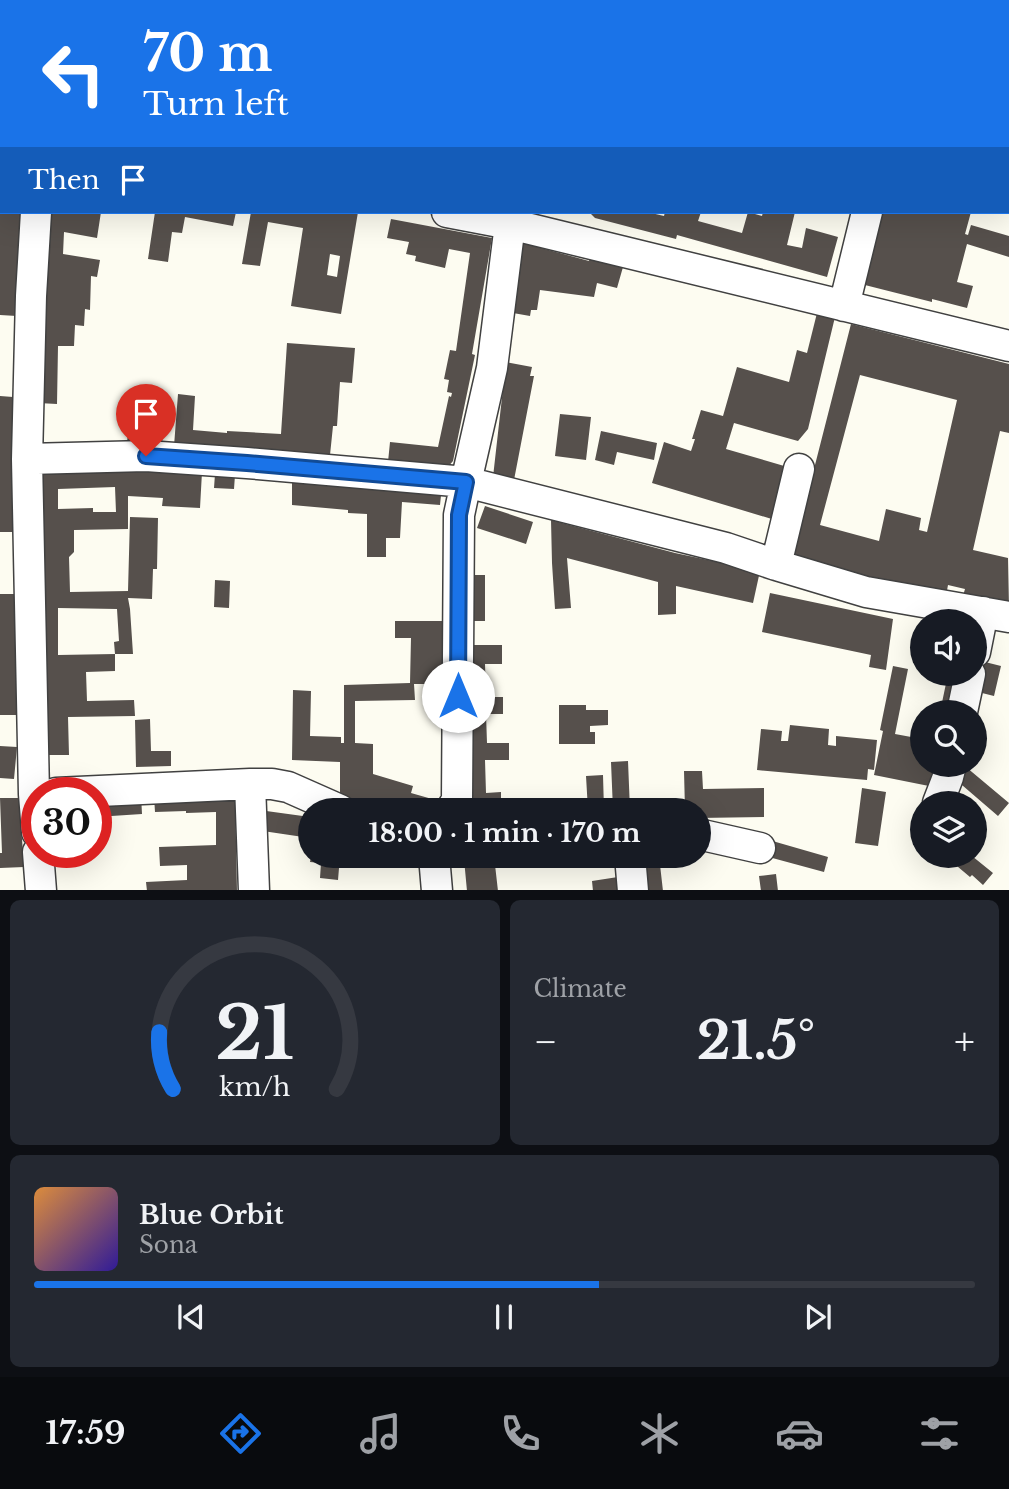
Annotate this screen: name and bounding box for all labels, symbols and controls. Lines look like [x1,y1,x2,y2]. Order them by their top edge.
text: 70 m [143,23,273,84]
icon: left [28,28,119,119]
text: Turn left [143,84,289,124]
icon: arrive [114,161,152,199]
text: Then [28,164,100,196]
pin [116,384,176,456]
icon: arrive [127,395,165,433]
map controls [910,609,987,868]
button: sound [910,609,987,686]
position arrow [421,659,495,733]
button: search [910,700,987,777]
speed limit sign: 30 [21,777,112,868]
button: layers [910,791,987,868]
text: 18:00 · 1 min · 170 m [368,817,641,849]
text: Climate [534,975,627,1003]
text: 21 [215,988,294,1079]
text: 21.5° [697,1009,815,1073]
text: − [534,1018,558,1065]
text: + [954,1018,975,1065]
text: km/h [219,1071,290,1102]
text: Blue Orbit [139,1199,284,1231]
text: Sona [139,1231,197,1259]
icon: previous [172,1298,210,1336]
icon: pause [485,1298,523,1336]
icon: next [799,1298,837,1336]
icon: directions [216,1409,265,1458]
icon: music [356,1409,405,1458]
icon: phone [496,1409,545,1458]
icon: climate [635,1409,684,1458]
icon: car [775,1409,824,1458]
icon: filters [915,1409,964,1458]
text: 17:59 [45,1413,126,1453]

